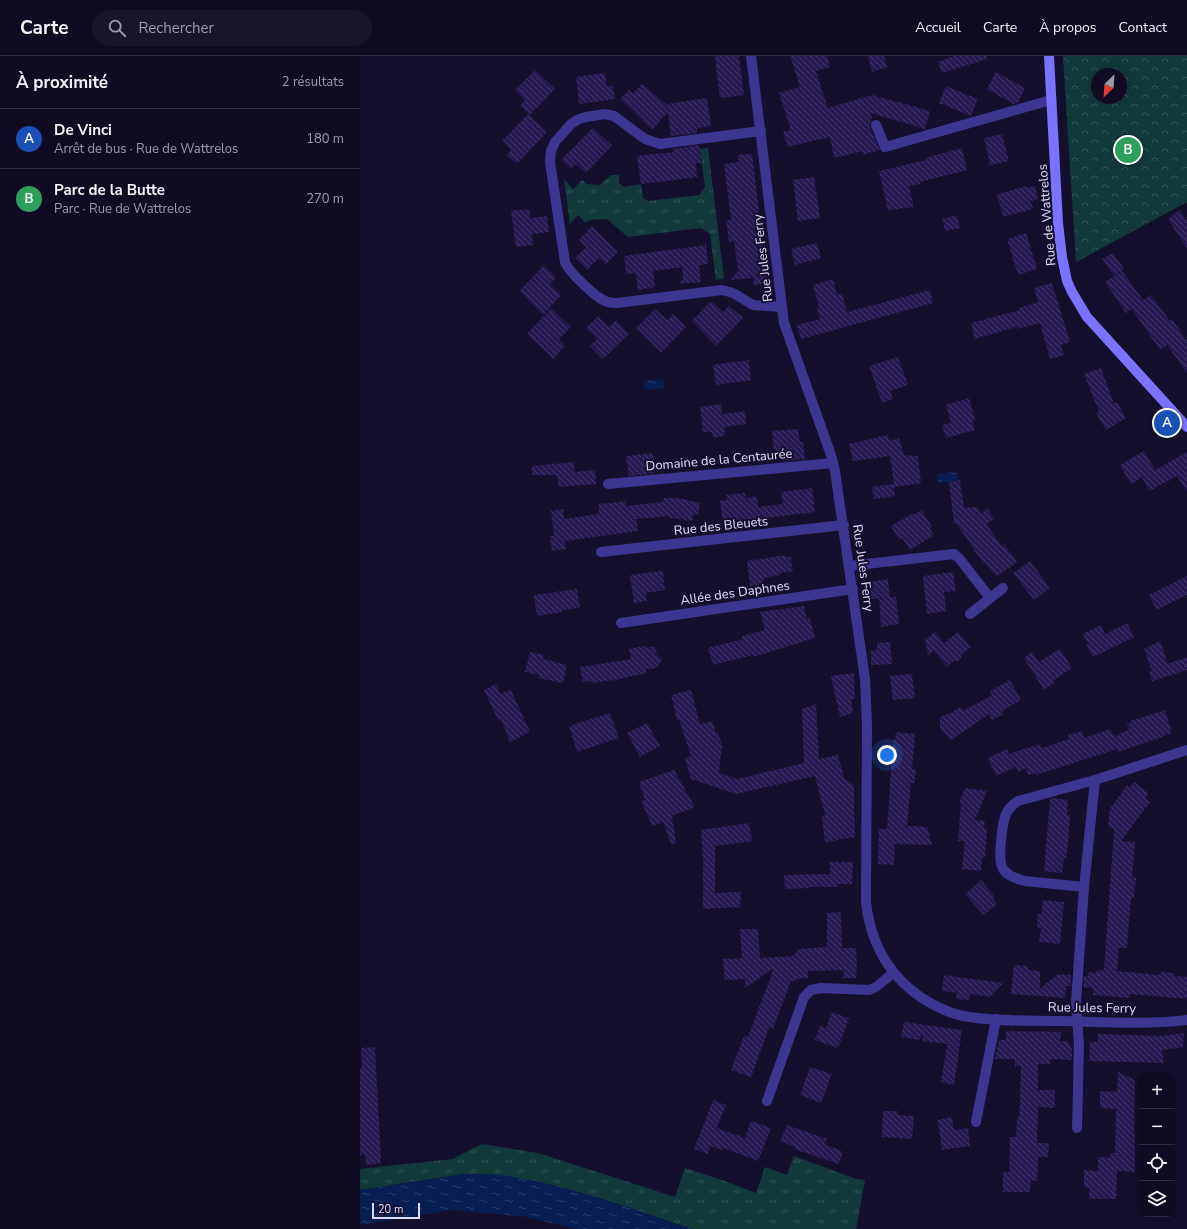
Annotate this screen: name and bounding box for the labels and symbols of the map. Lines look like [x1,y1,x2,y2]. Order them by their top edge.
north arrow [1091,68,1127,104]
pin: B [1115,135,1141,165]
street label: Rue de Wattrelos [1034,163,1060,267]
street label: Rue Jules Ferry [749,213,777,303]
pin: A [1154,408,1180,438]
street label: Domaine de la Centaurée [645,445,793,475]
street label: Rue des Bleuets [673,512,769,540]
street label: Rue Jules Ferry [848,523,878,613]
street label: Allée des Daphnes [679,576,791,610]
your location [877,745,897,765]
street label: Rue Jules Ferry [1048,998,1137,1018]
scale bar [372,1201,420,1220]

